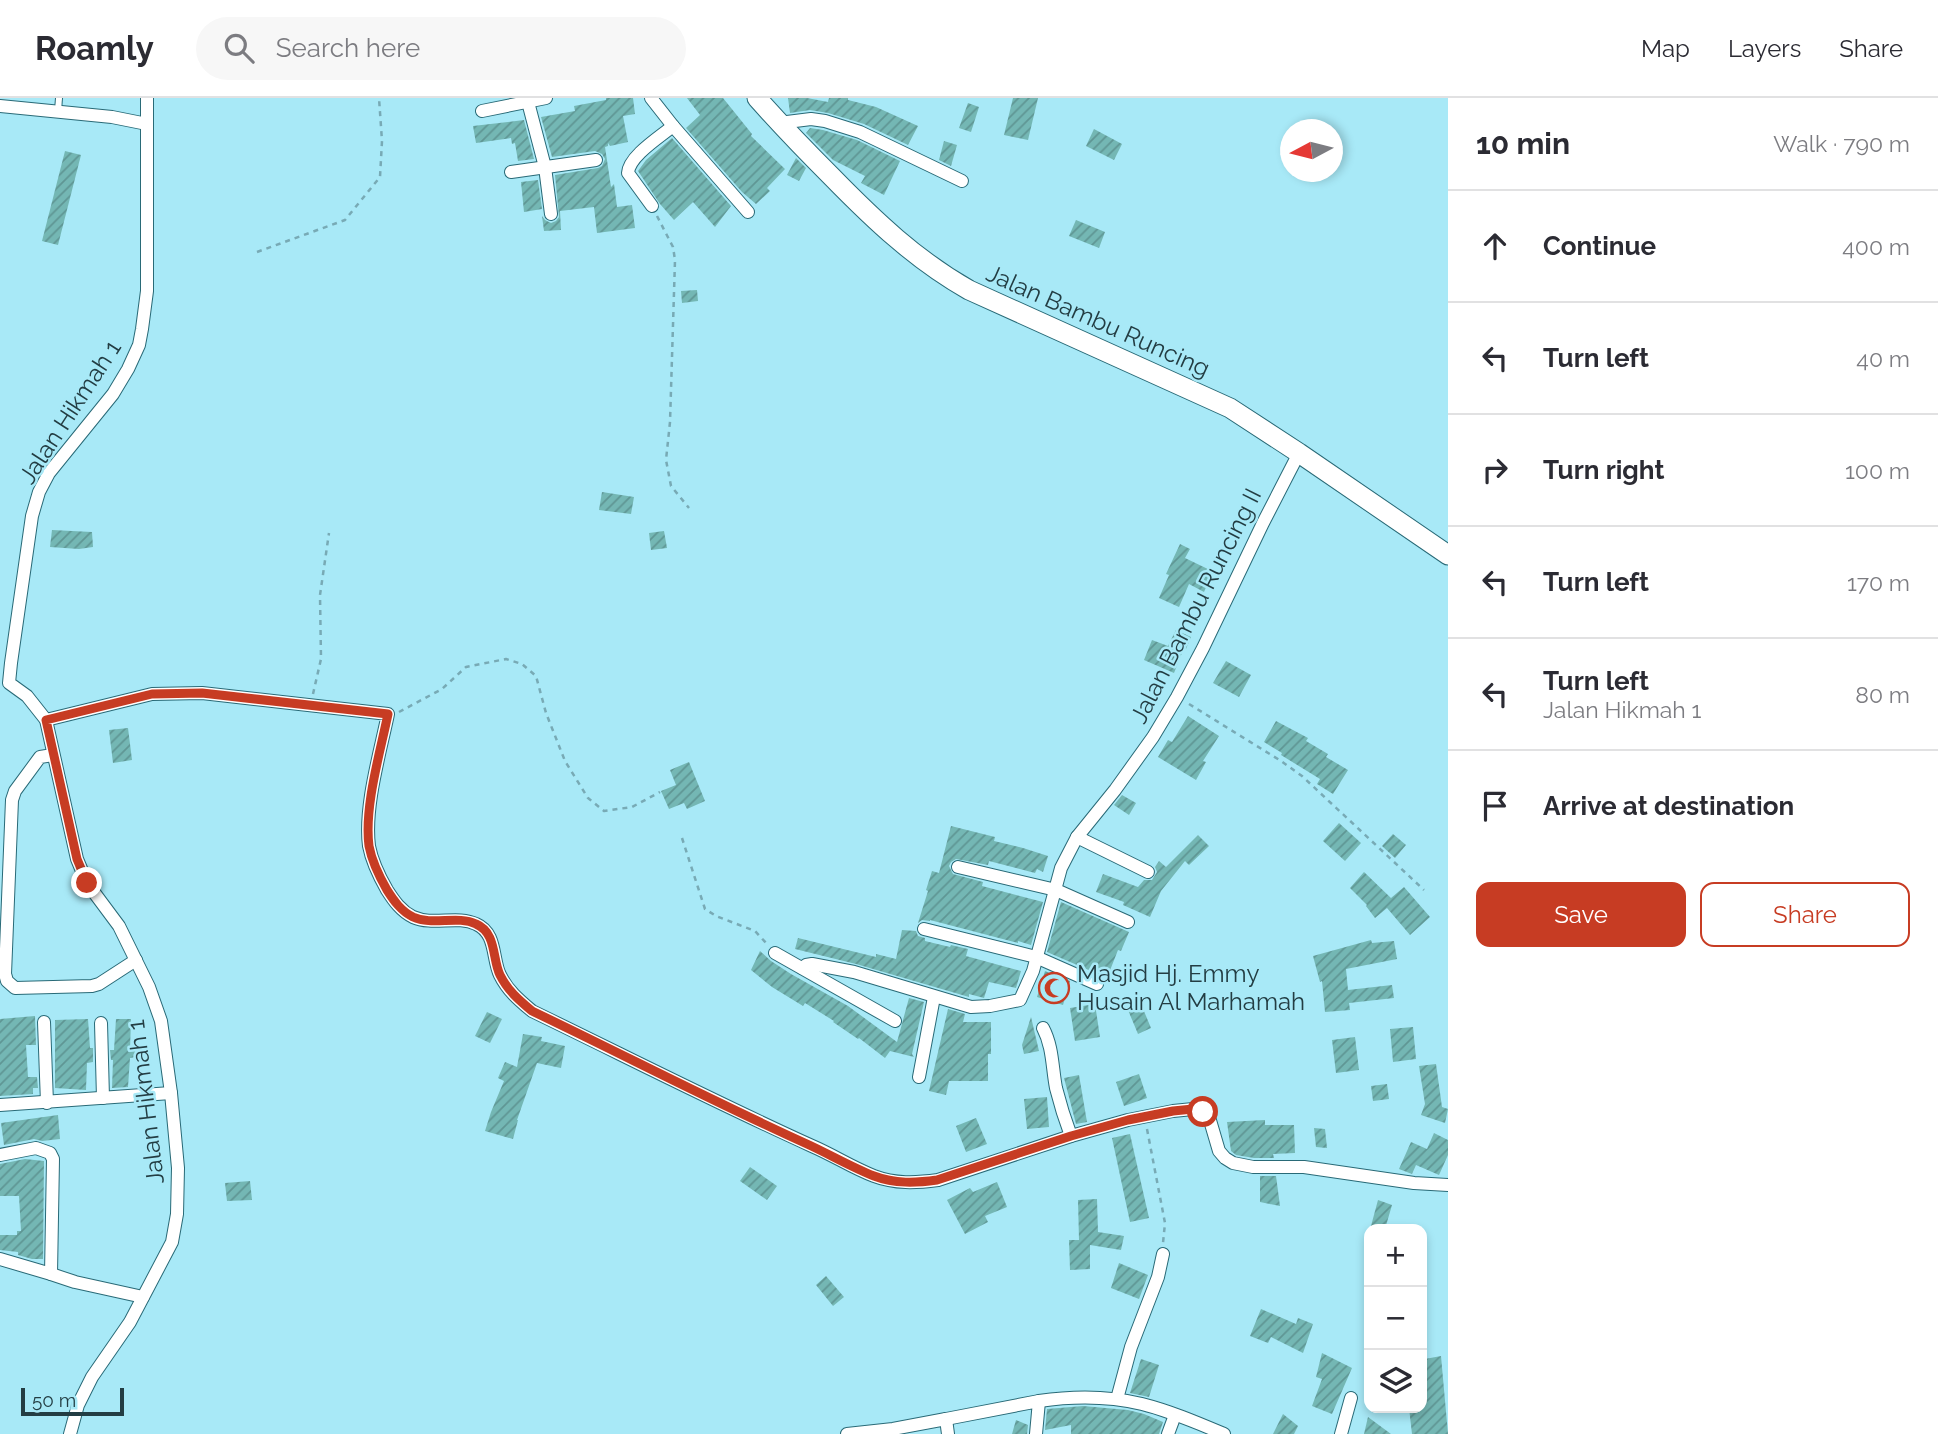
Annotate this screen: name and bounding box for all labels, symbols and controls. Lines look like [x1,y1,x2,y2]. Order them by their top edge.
search box [196,17,686,80]
text: Roamly [35,29,154,68]
icon: search [220,29,258,67]
text: Search here [276,33,420,63]
text: Map [1641,34,1690,63]
text: Layers [1728,34,1801,63]
text: Share [1839,34,1903,63]
north arrow [1280,119,1343,182]
text: 10 min [1476,126,1570,161]
text: Walk · 790 m [1773,130,1910,157]
icon: ahead [1476,227,1514,265]
text: Continue [1543,231,1656,261]
text: 400 m [1842,233,1910,260]
street label: Jalan Bambu Runcing [982,258,1214,383]
street label: Jalan Hikmah 1 [12,335,127,489]
icon: left [1476,339,1514,377]
text: Turn left [1543,343,1649,373]
text: 40 m [1856,345,1910,372]
icon: right [1476,451,1514,489]
text: Turn right [1543,455,1664,485]
text: 100 m [1845,457,1910,484]
street label: Jalan Bambu Runcing II [1124,484,1267,728]
icon: left [1476,563,1514,601]
text: Turn left [1543,567,1649,597]
text: 170 m [1847,569,1910,596]
text: Turn left [1543,666,1649,696]
icon: left [1476,675,1514,713]
text: 80 m [1855,681,1910,708]
text: Jalan Hikmah 1 [1543,696,1701,723]
icon: arrive [1476,787,1514,825]
text: Arrive at destination [1543,791,1794,821]
route end [71,867,102,898]
button: Save [1476,882,1686,947]
button: Share [1700,882,1910,947]
place label: Masjid Hj. Emmy Husain Al Marhamah [1077,959,1305,1016]
mosque icon: Masjid Hj. Emmy Husain Al Marhamah [1037,971,1071,1005]
street label: Jalan Hikmah 1 [121,1018,170,1186]
route start [1187,1096,1218,1127]
map controls [1364,1224,1427,1413]
button: + [1364,1224,1427,1287]
button: − [1364,1287,1427,1350]
button: layers [1364,1350,1427,1413]
scale bar [21,1385,124,1417]
text: 50 m [32,1389,76,1411]

